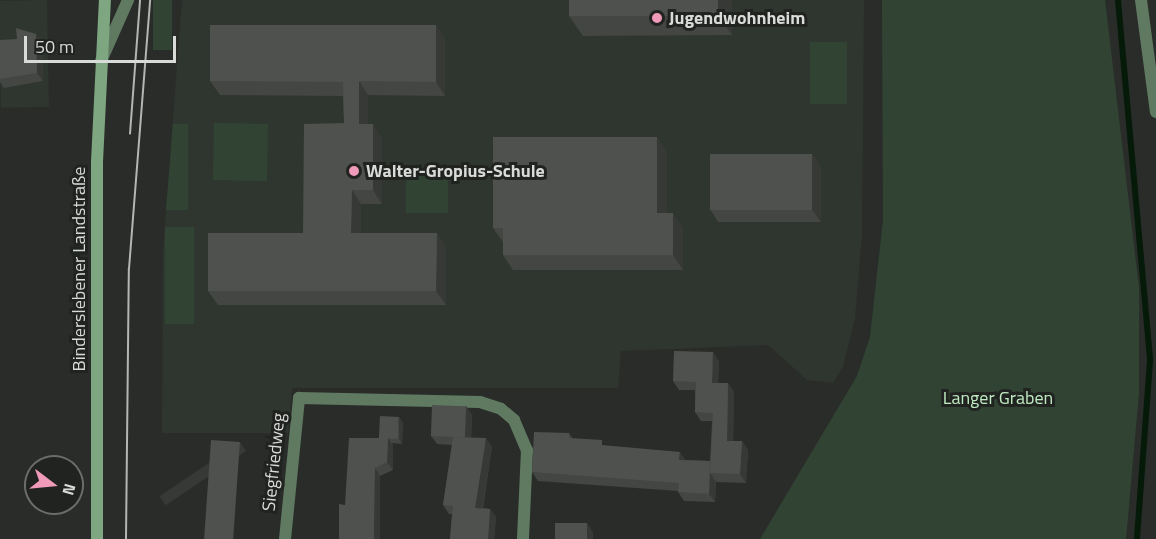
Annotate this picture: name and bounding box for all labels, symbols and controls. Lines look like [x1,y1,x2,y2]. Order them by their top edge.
place label: Jugendwohnheim [669,7,805,29]
marker: Jugendwohnheim [650,11,664,25]
scale bar [27,24,178,62]
text: 50 m [35,33,74,60]
place label: Walter-Gropius-Schule [366,160,545,182]
marker: Walter-Gropius-Schule [347,164,361,178]
street label: Binderslebener Landstraße [68,167,90,371]
park label: Langer Graben [943,387,1053,409]
street label: Siegfriedweg [258,412,290,512]
north arrow [24,455,84,515]
text: N [56,481,82,498]

